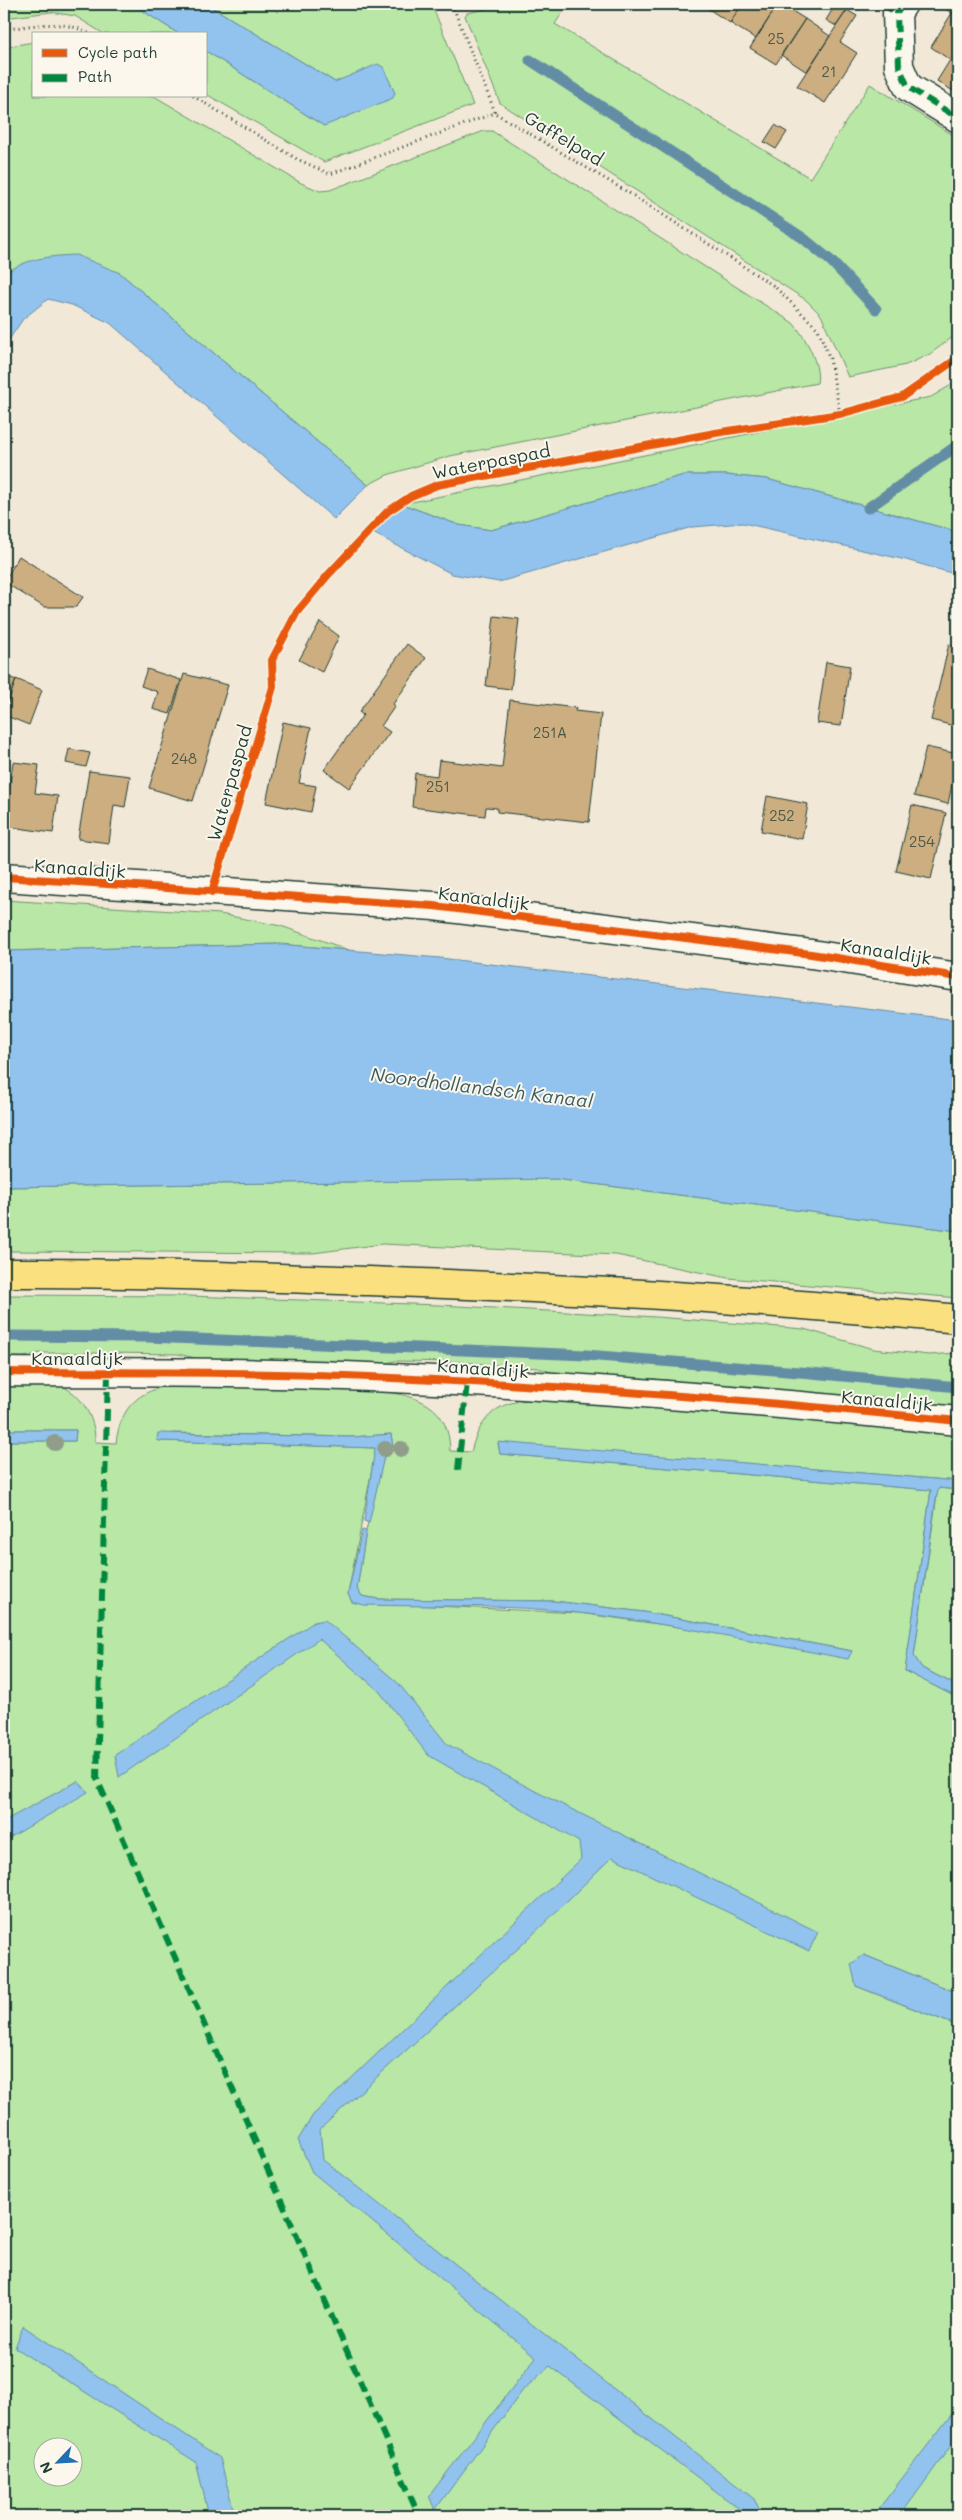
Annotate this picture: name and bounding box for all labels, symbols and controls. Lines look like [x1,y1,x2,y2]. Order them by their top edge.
house number: 25 [767,28,785,48]
legend [32,32,208,98]
text: Cycle path [78,42,157,62]
house number: 21 [821,61,837,81]
text: Path [78,66,112,86]
street label: Gaffelpad [520,105,608,171]
street label: Waterpaspad [430,438,552,484]
street label: Waterpaspad [201,722,257,844]
house number: 251A [533,722,567,742]
house number: 248 [171,748,197,768]
house number: 251 [426,776,450,796]
house number: 252 [769,805,795,825]
house number: 254 [909,831,935,851]
street label: Kanaaldijk [33,853,127,883]
street label: Kanaaldijk [437,881,531,915]
street label: Kanaaldijk [839,932,933,970]
water label: Noordhollandsch Kanaal [369,1061,595,1113]
street label: Kanaaldijk [31,1346,123,1370]
street label: Kanaaldijk [436,1353,530,1383]
street label: Kanaaldijk [840,1384,934,1416]
north arrow [32,2438,82,2488]
text: N [35,2459,57,2477]

